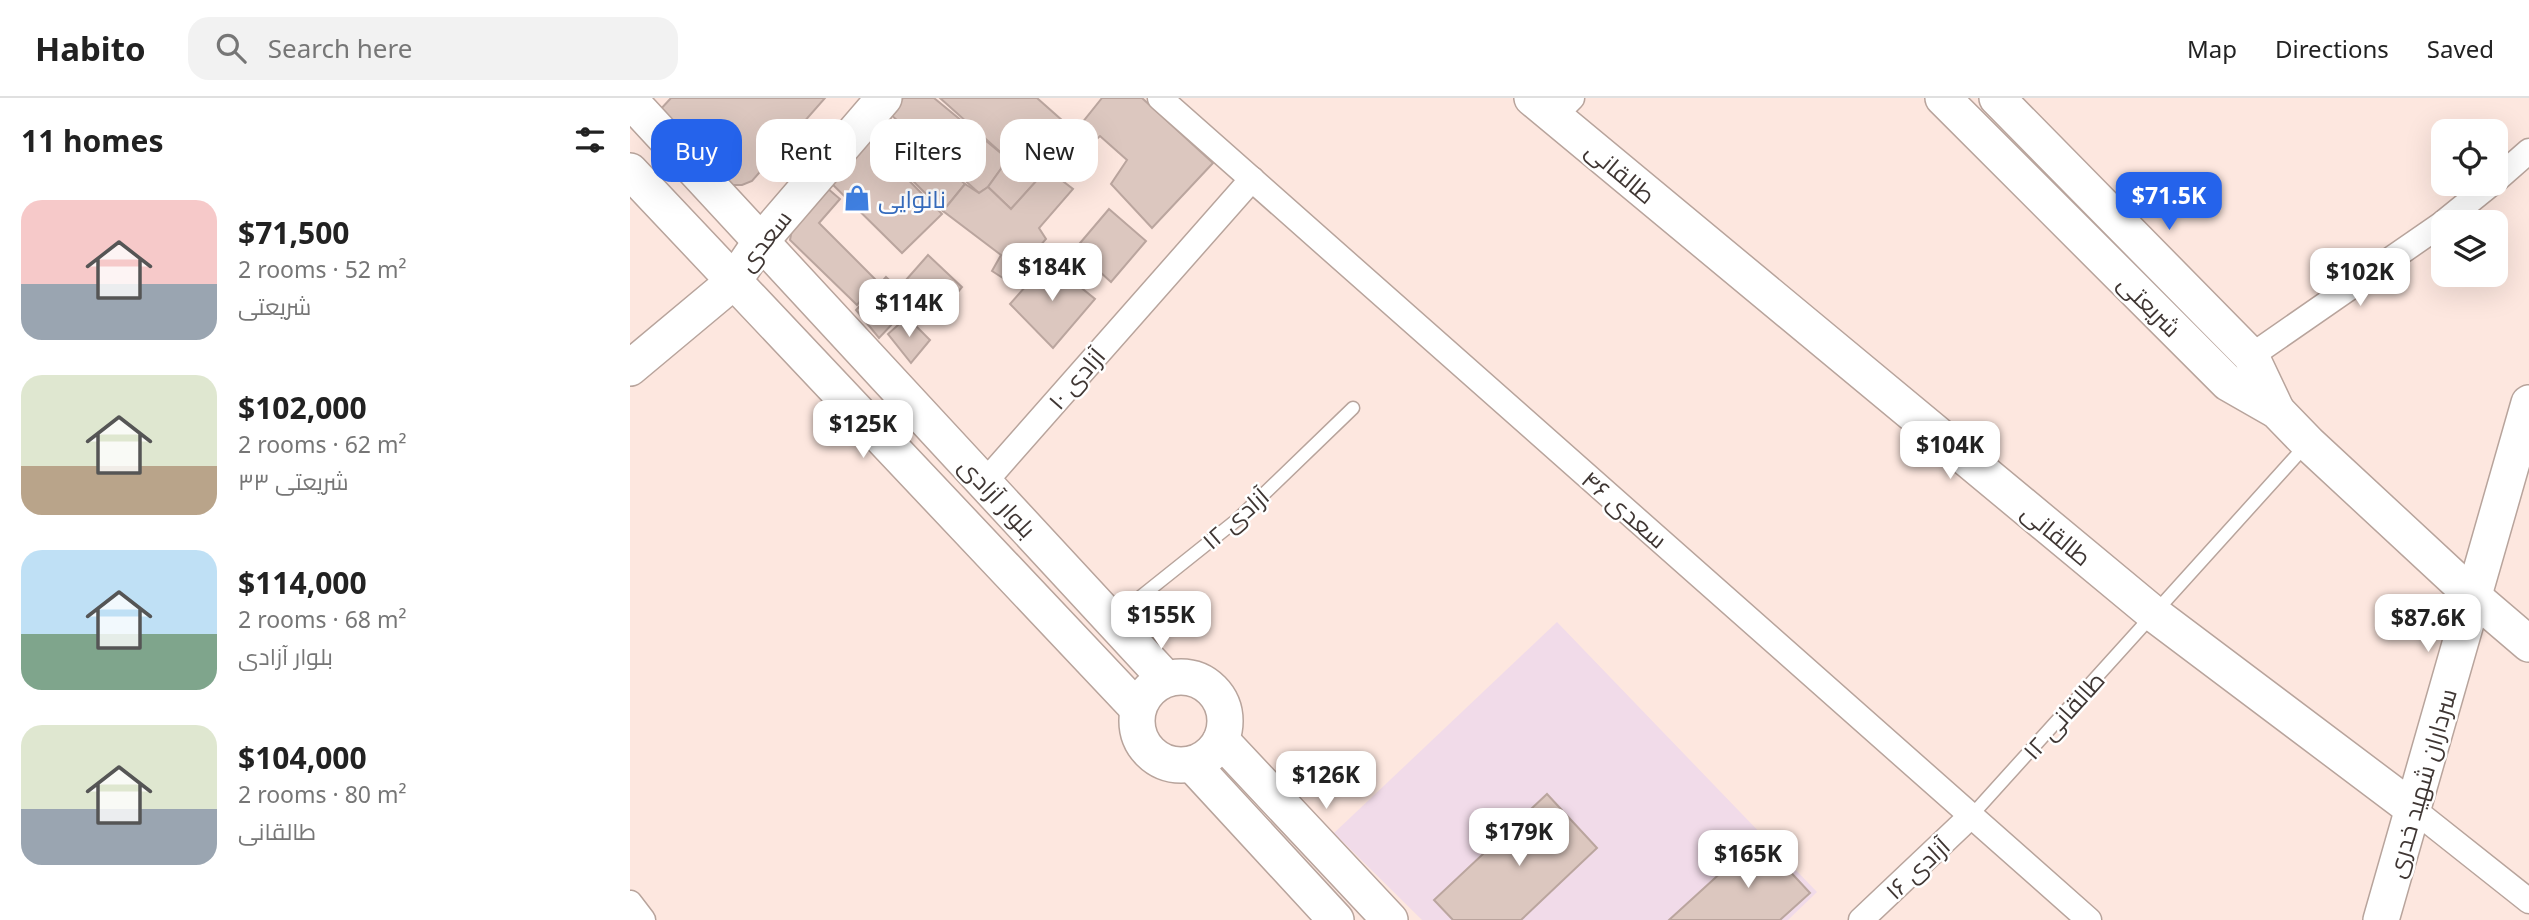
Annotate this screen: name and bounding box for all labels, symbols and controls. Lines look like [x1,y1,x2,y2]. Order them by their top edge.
search box [188,17,678,80]
text: Habito [35,26,146,71]
icon: search [212,29,250,67]
text: Search here [268,30,412,66]
text: Map [2187,32,2237,65]
text: Directions [2275,32,2389,65]
text: Saved [2427,32,2494,65]
chip: Buy [651,119,742,182]
chip: Rent [756,119,856,182]
chip: Filters [870,119,986,182]
chip: New [1000,119,1098,182]
map controls [2431,119,2508,287]
button: locate [2431,119,2508,196]
text: 11 homes [21,120,164,161]
icon: filters [571,121,609,159]
street label: طالقانی [1579,133,1663,211]
pin: $71.5K [2112,172,2226,232]
text: $71.5K [2132,179,2206,211]
place label: نانوایی [878,182,946,215]
shop icon: نانوایی [842,183,872,213]
street label: سعدی [730,202,798,278]
button: layers [2431,210,2508,287]
text: $71,500 [238,212,350,253]
icon: home [77,228,161,312]
pin: $184K [1003,244,1101,303]
pin: $102K [2311,248,2409,308]
text: $184K [1018,250,1086,282]
text: 2 rooms · 52 m² [238,253,407,285]
text: $102K [2326,255,2394,287]
street label: شریعتی [2111,266,2189,344]
pin: $114K [860,280,958,339]
text: $114K [875,286,943,318]
text: شریعتی [238,290,311,322]
street label: آزادی ۱۰ [1040,340,1112,416]
text: $102,000 [238,387,367,428]
pin: $125K [814,400,912,460]
icon: home [77,403,161,487]
text: $125K [829,407,897,439]
pin: $104K [1901,422,1999,481]
text: 2 rooms · 62 m² [238,428,407,460]
text: $104K [1916,428,1984,460]
street label: بلوار آزادی [952,450,1044,544]
street label: سعدی ۴۶ [1575,463,1675,555]
text: شریعتی ۳۳ [238,465,348,497]
street label: آزادی ۱۲ [1194,479,1276,556]
street label: طالقانی [2015,495,2099,573]
text: $114,000 [238,562,367,603]
icon: home [77,578,161,662]
pin: $155K [1112,592,1210,651]
pin: $87.6K [2371,594,2485,654]
text: $155K [1127,598,1195,630]
text: $87.6K [2391,601,2465,633]
text: 2 rooms · 68 m² [238,603,407,635]
text: بلوار آزادی [238,640,333,672]
street label: طالقانی ۱۲ [2015,664,2111,766]
street label: سرداران شهید خدری [2378,684,2464,882]
text: $104,000 [238,737,367,778]
pin: $126K [1277,752,1375,811]
icon: home [77,753,161,837]
text: $126K [1292,758,1360,790]
text: 2 rooms · 80 m² [238,778,407,810]
pin: $179K [1470,808,1568,868]
text: طالقانی [238,815,316,847]
text: $179K [1485,815,1553,847]
street label: آزادی ۱۶ [1877,829,1957,906]
pin: $165K [1699,830,1797,890]
text: $165K [1714,837,1782,869]

